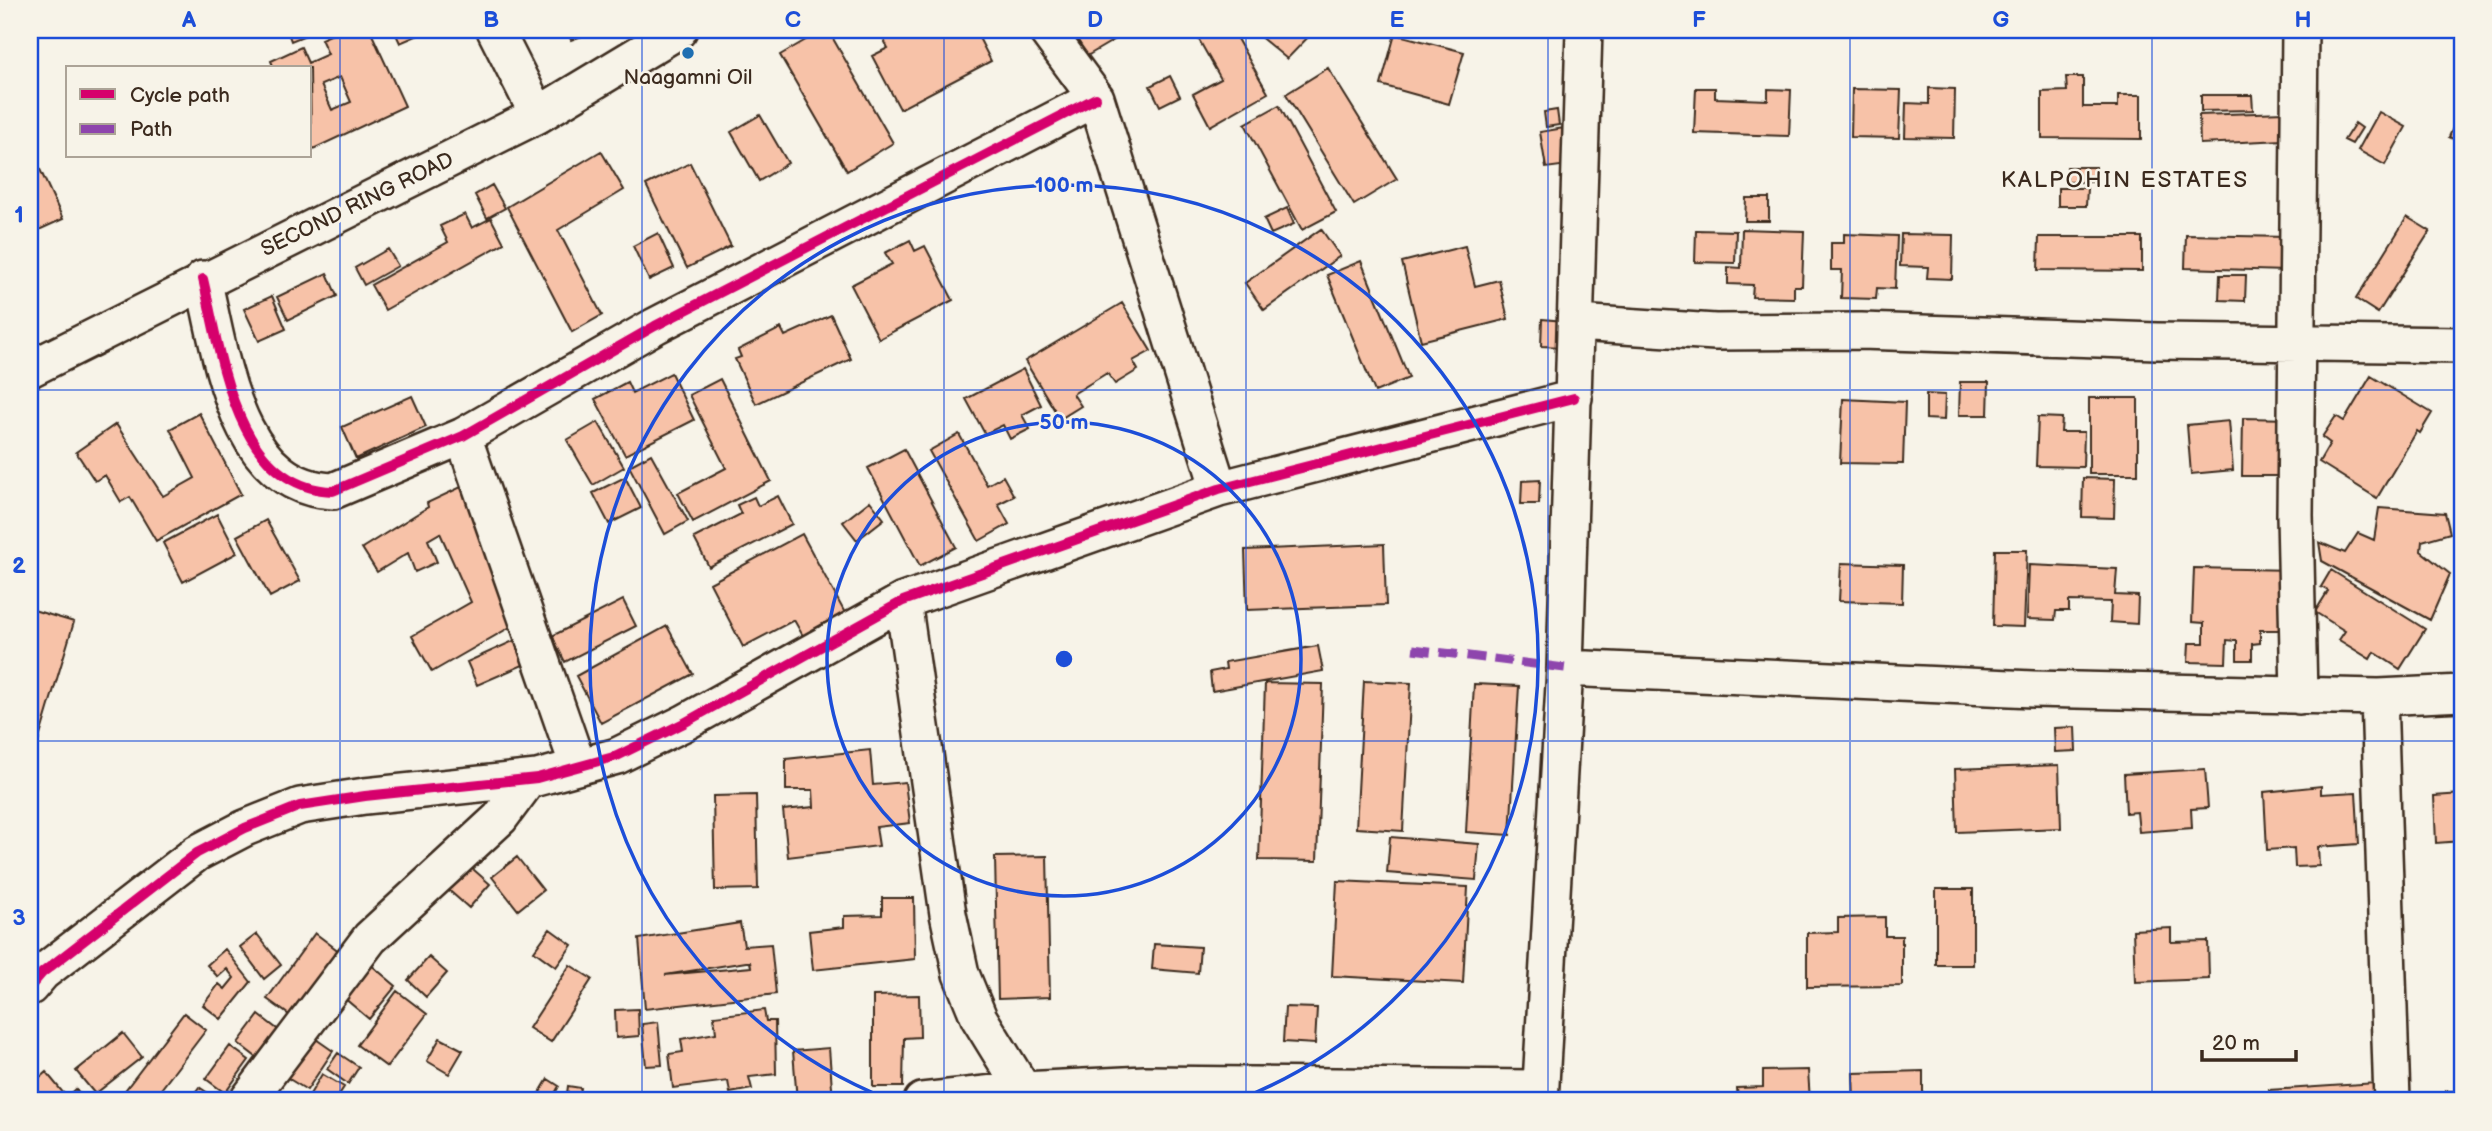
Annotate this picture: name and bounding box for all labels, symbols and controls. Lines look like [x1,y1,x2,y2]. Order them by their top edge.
text: A [181,6,197,34]
text: B [483,6,499,34]
text: C [785,6,801,34]
text: D [1087,6,1103,34]
text: E [1390,6,1405,34]
text: F [1692,6,1706,34]
text: G [1993,6,2010,34]
text: H [2294,6,2312,34]
marker: Naagamni Oil [680,45,696,61]
place label: Naagamni Oil [623,65,753,90]
legend [66,66,312,158]
text: Cycle path [130,83,230,108]
text: Path [130,117,172,142]
street label: SECOND RING ROAD [257,147,458,262]
district label: KALPOHIN ESTATES [2001,166,2249,194]
text: 100 m [1035,173,1093,198]
text: 1 [14,201,24,229]
text: 50 m [1040,410,1088,435]
text: 2 [12,552,26,580]
centre of rings [1052,647,1076,671]
text: 3 [12,904,26,932]
scale bar [2202,1019,2296,1063]
text: 20 m [2212,1031,2260,1056]

